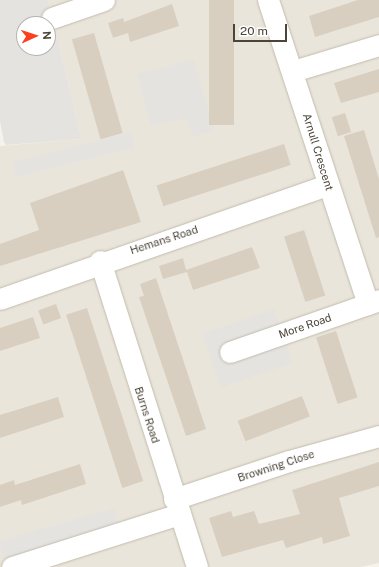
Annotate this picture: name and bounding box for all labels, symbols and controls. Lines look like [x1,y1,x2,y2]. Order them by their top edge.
north arrow [16,16,56,56]
scale bar [235,16,289,42]
text: 20 m [240,24,268,38]
text: N [41,31,53,40]
street label: Arnull Crescent [300,112,336,192]
street label: Hemans Road [128,223,200,257]
street label: More Road [277,311,333,341]
street label: Burns Road [132,385,162,445]
street label: Browning Close [236,447,316,485]

